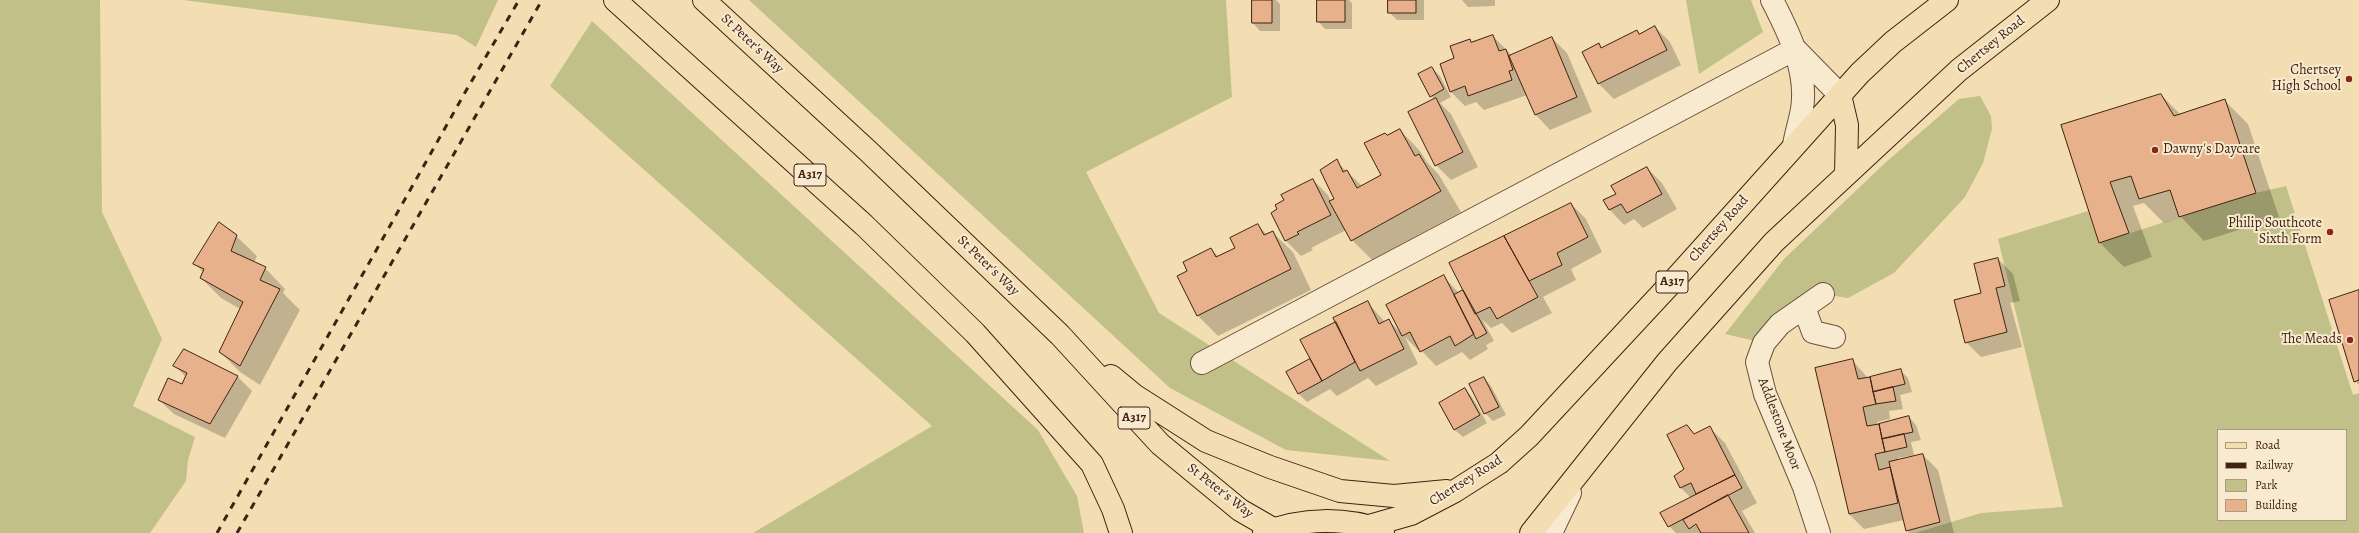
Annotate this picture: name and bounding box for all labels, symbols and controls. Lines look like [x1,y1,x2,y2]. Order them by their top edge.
street label: St Peter's Way [717,11,787,77]
street label: Chertsey Road [1954,12,2028,78]
place label: Chertsey High School [2271,63,2341,96]
marker: Chertsey High School [2344,74,2354,84]
place label: Dawny's Daycare [2163,142,2260,158]
marker: Dawny's Daycare [2150,145,2160,155]
road number: A317 [794,164,826,186]
street label: Chertsey Road [1686,192,1752,266]
place label: Philip Southcote Sixth Form [2228,216,2322,248]
marker: Philip Southcote Sixth Form [2325,227,2335,237]
street label: St Peter's Way [953,232,1023,300]
road number: A317 [1656,271,1688,293]
place label: The Meads [2282,332,2342,348]
marker: The Meads [2345,335,2355,345]
street label: Addlestone Moor [1754,375,1804,473]
road number: A317 [1118,407,1150,429]
legend [2217,429,2347,521]
text: Road [2255,437,2280,453]
street label: Chertsey Road [1427,452,1505,510]
text: Railway [2255,457,2293,473]
street label: St Peter's Way [1183,460,1257,522]
text: Park [2255,477,2278,493]
text: Building [2255,497,2297,513]

